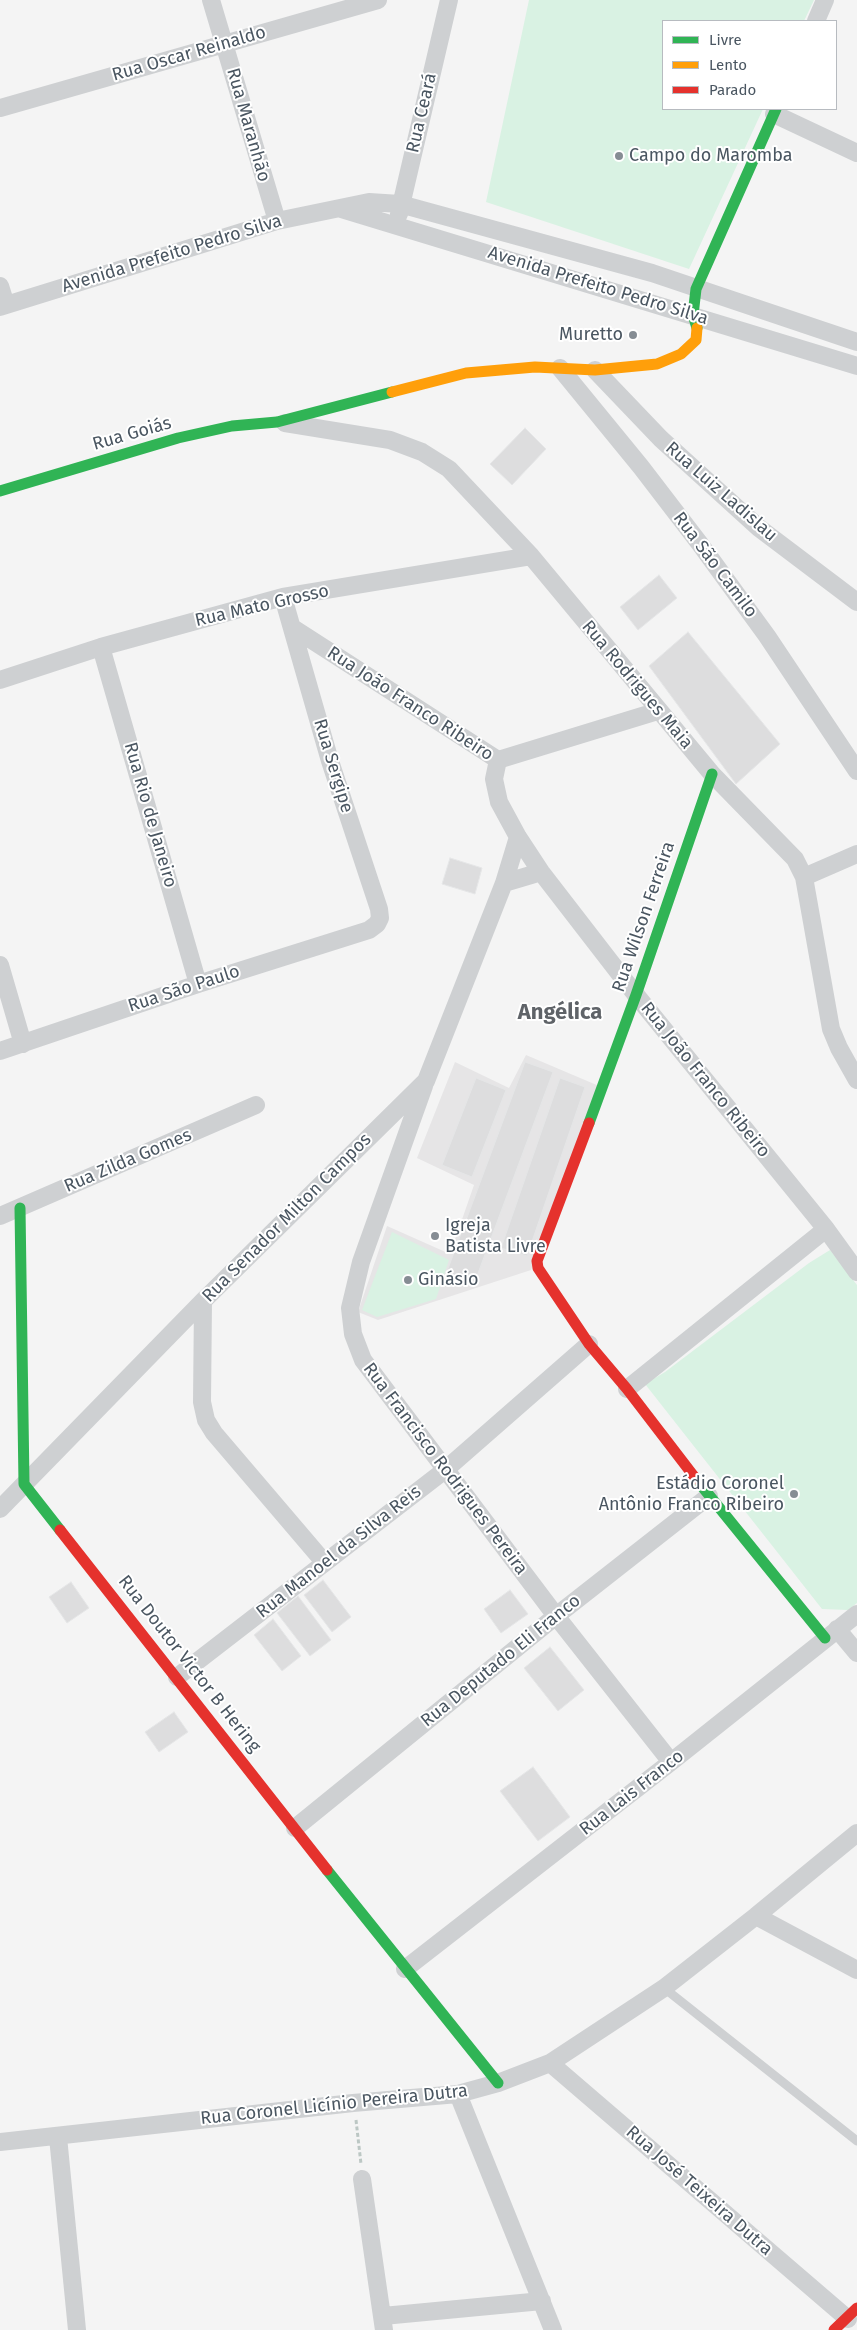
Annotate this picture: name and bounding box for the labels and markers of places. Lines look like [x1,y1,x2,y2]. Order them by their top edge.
place label: Campo do Maromba [629,145,793,167]
marker: Campo do Maromba [613,150,625,162]
place label: Muretto [559,324,623,346]
marker: Muretto [627,329,639,341]
place label: Igreja Batista Livre [445,1215,546,1258]
marker: Igreja Batista Livre [429,1230,441,1242]
place label: Ginásio [418,1269,479,1291]
marker: Ginásio [402,1274,414,1286]
place label: Estádio Coronel Antônio Franco Ribeiro [599,1473,784,1516]
marker: Estádio Coronel Antônio Franco Ribeiro [788,1488,800,1500]

